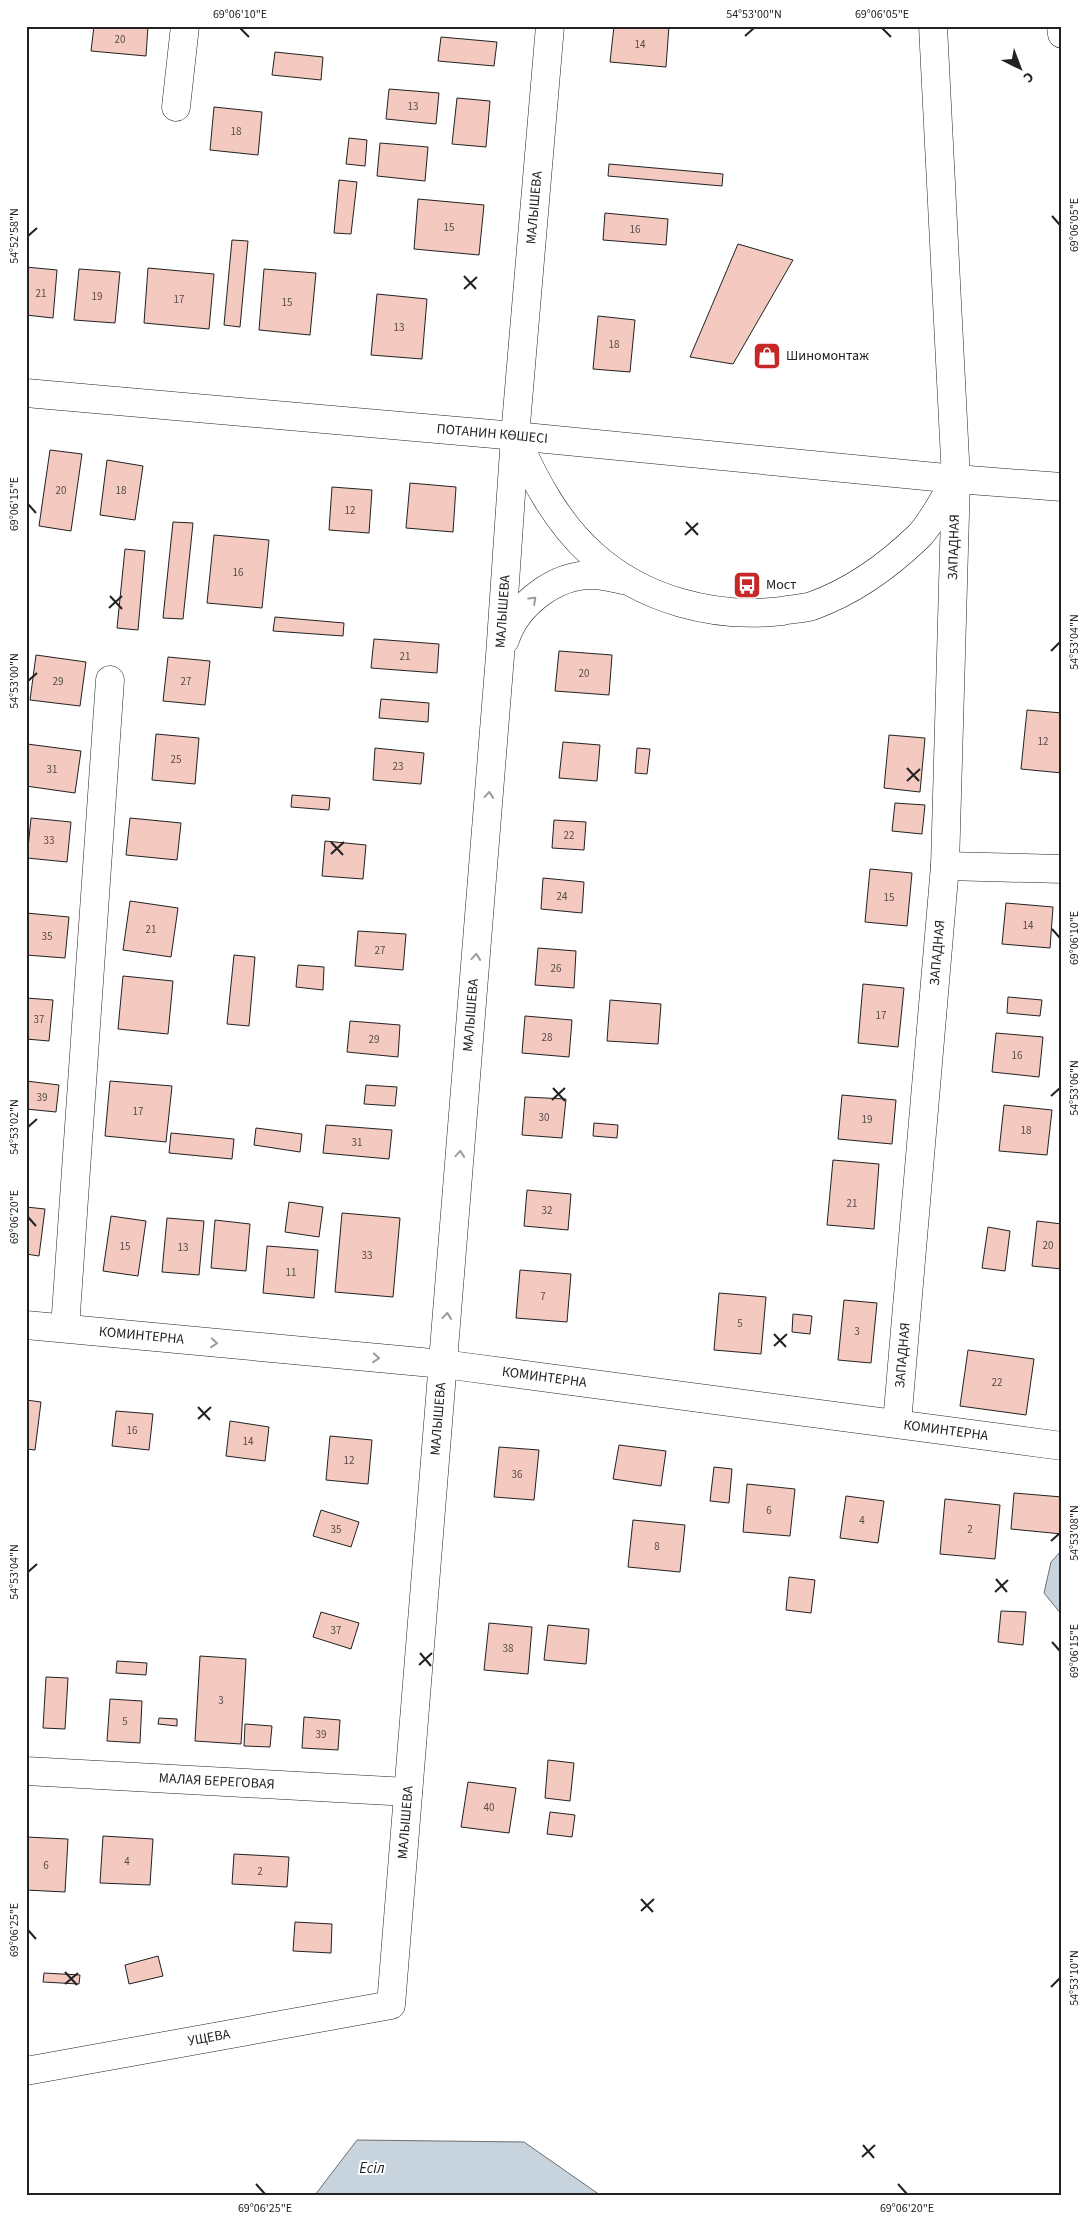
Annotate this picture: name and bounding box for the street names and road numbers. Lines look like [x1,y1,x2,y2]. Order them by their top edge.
street label: МАЛЫШЕВА [521,170,548,245]
street label: ПОТАНИН КӨШЕСІ [436,419,549,449]
street label: ЗАПАДНАЯ [943,514,965,580]
street label: МАЛЫШЕВА [491,574,516,649]
street label: ЗАПАДНАЯ [925,919,950,986]
street label: МАЛЫШЕВА [458,977,484,1053]
street label: КОМИНТЕРНА [98,1322,185,1350]
street label: ЗАПАДНАЯ [890,1322,916,1389]
street label: КОМИНТЕРНА [501,1362,588,1393]
street label: МАЛЫШЕВА [425,1381,451,1456]
street label: КОМИНТЕРНА [902,1415,990,1446]
street label: МАЛАЯ БЕРЕГОВАЯ [158,1768,275,1795]
street label: МАЛЫШЕВА [393,1785,419,1860]
street label: УЩЕВА [186,2024,232,2052]

